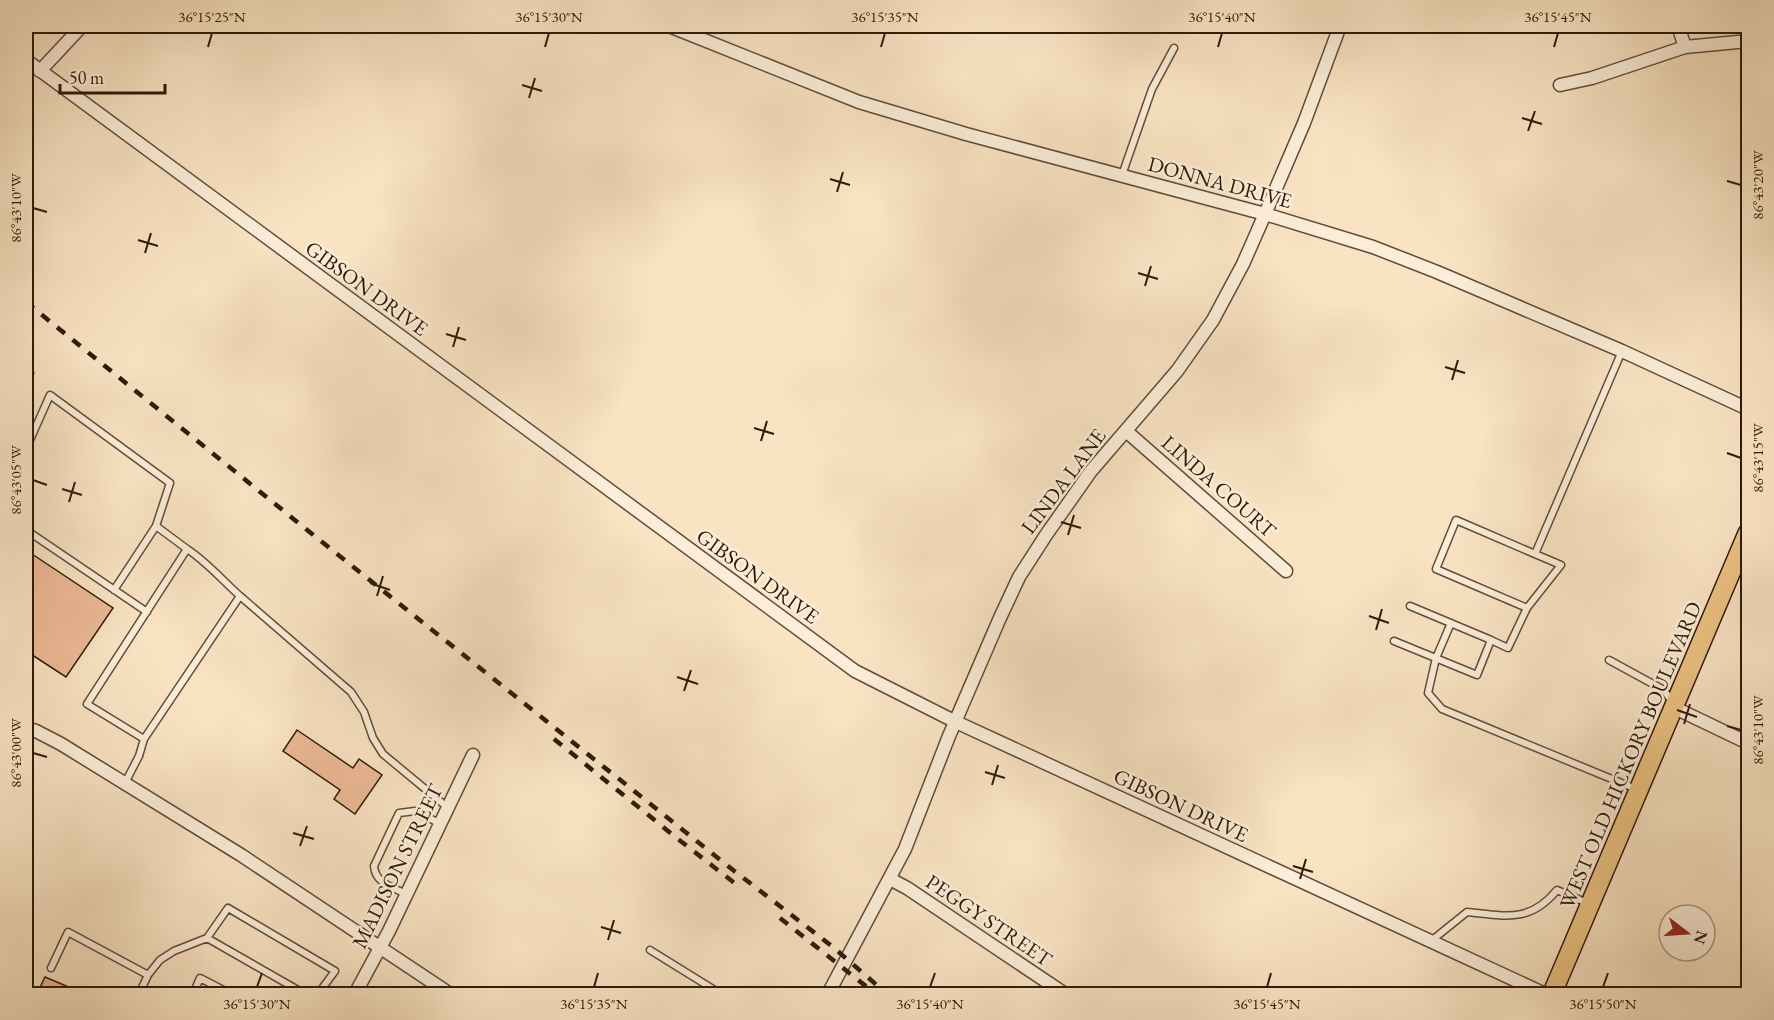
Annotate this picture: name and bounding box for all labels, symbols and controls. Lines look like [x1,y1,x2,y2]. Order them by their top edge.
text: 36°15'25"N [178,7,246,26]
text: 36°15'30"N [515,7,583,26]
text: 36°15'35"N [851,7,919,26]
text: 36°15'40"N [1188,7,1256,26]
text: 36°15'45"N [1524,7,1592,26]
scale bar [60,57,165,95]
text: 50 m [69,66,104,89]
street label: DONNA DRIVE [1145,150,1295,214]
text: 86°43'20"W [1748,150,1767,220]
text: 86°43'10"W [6,173,25,243]
street label: GIBSON DRIVE [300,234,434,342]
street label: LINDA LANE [1015,423,1112,539]
text: 86°43'15"W [1748,423,1767,493]
street label: LINDA COURT [1156,429,1283,544]
text: 86°43'05"W [6,445,25,515]
street label: GIBSON DRIVE [691,522,825,630]
street label: WEST OLD HICKORY BOULEVARD [1553,597,1707,913]
text: 86°43'10"W [1748,695,1767,765]
text: 86°43'00"W [6,718,25,788]
street label: GIBSON DRIVE [1109,762,1253,848]
street label: MADISON STREET [345,779,449,953]
street label: PEGGY STREET [921,868,1058,973]
north arrow [1657,903,1717,963]
text: N [1689,928,1713,947]
text: 36°15'30"N [223,994,291,1013]
text: 36°15'35"N [560,994,628,1013]
text: 36°15'40"N [896,994,964,1013]
text: 36°15'45"N [1233,994,1301,1013]
text: 36°15'50"N [1569,994,1637,1013]

